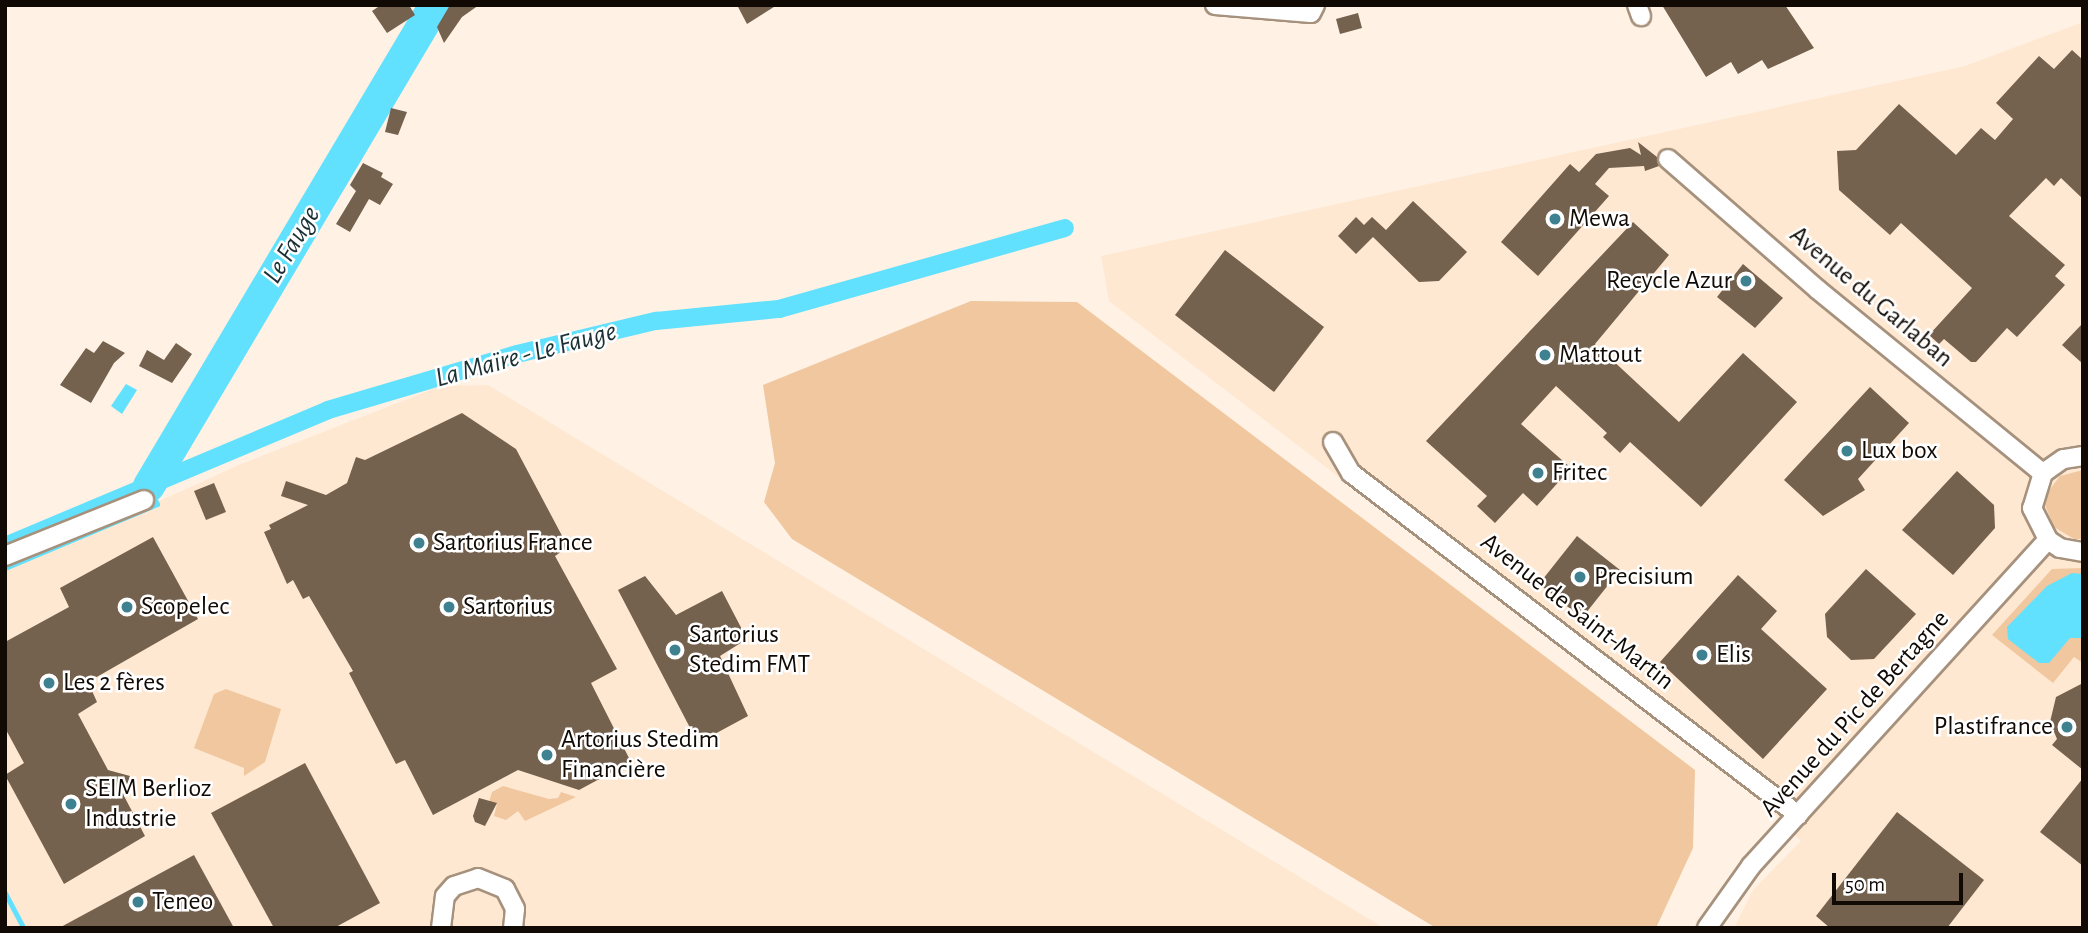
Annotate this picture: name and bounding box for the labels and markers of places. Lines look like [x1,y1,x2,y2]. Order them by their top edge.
place label: Mewa [1569,203,1630,235]
marker: Mewa [1547,211,1563,227]
place label: Recycle Azur [1606,265,1732,297]
marker: Recycle Azur [1738,273,1754,289]
place label: Mattout [1559,339,1642,371]
marker: Mattout [1537,347,1553,363]
place label: Lux box [1861,435,1938,467]
marker: Lux box [1839,443,1855,459]
place label: Fritec [1552,457,1607,489]
marker: Fritec [1530,465,1546,481]
place label: Sartorius France [433,527,593,559]
marker: Sartorius France [411,535,427,551]
place label: Precisium [1594,561,1694,593]
marker: Precisium [1572,569,1588,585]
place label: Scopelec [141,591,229,623]
place label: Sartorius [463,591,553,623]
marker: Scopelec [119,599,135,615]
marker: Sartorius [441,599,457,615]
place label: Sartorius Stedim FMT [689,619,810,680]
place label: Elis [1716,639,1751,671]
marker: Sartorius Stedim FMT [667,642,683,658]
marker: Elis [1694,647,1710,663]
place label: Les 2 fères [63,667,165,699]
marker: Les 2 fères [41,675,57,691]
place label: Plastifrance [1934,711,2053,743]
marker: Plastifrance [2059,719,2075,735]
place label: Artorius Stedim Financière [561,724,719,786]
marker: Artorius Stedim Financière [539,747,555,763]
place label: SEIM Berlioz Industrie [85,773,212,834]
marker: SEIM Berlioz Industrie [63,796,79,812]
place label: Teneo [152,886,213,918]
marker: Teneo [130,894,146,910]

